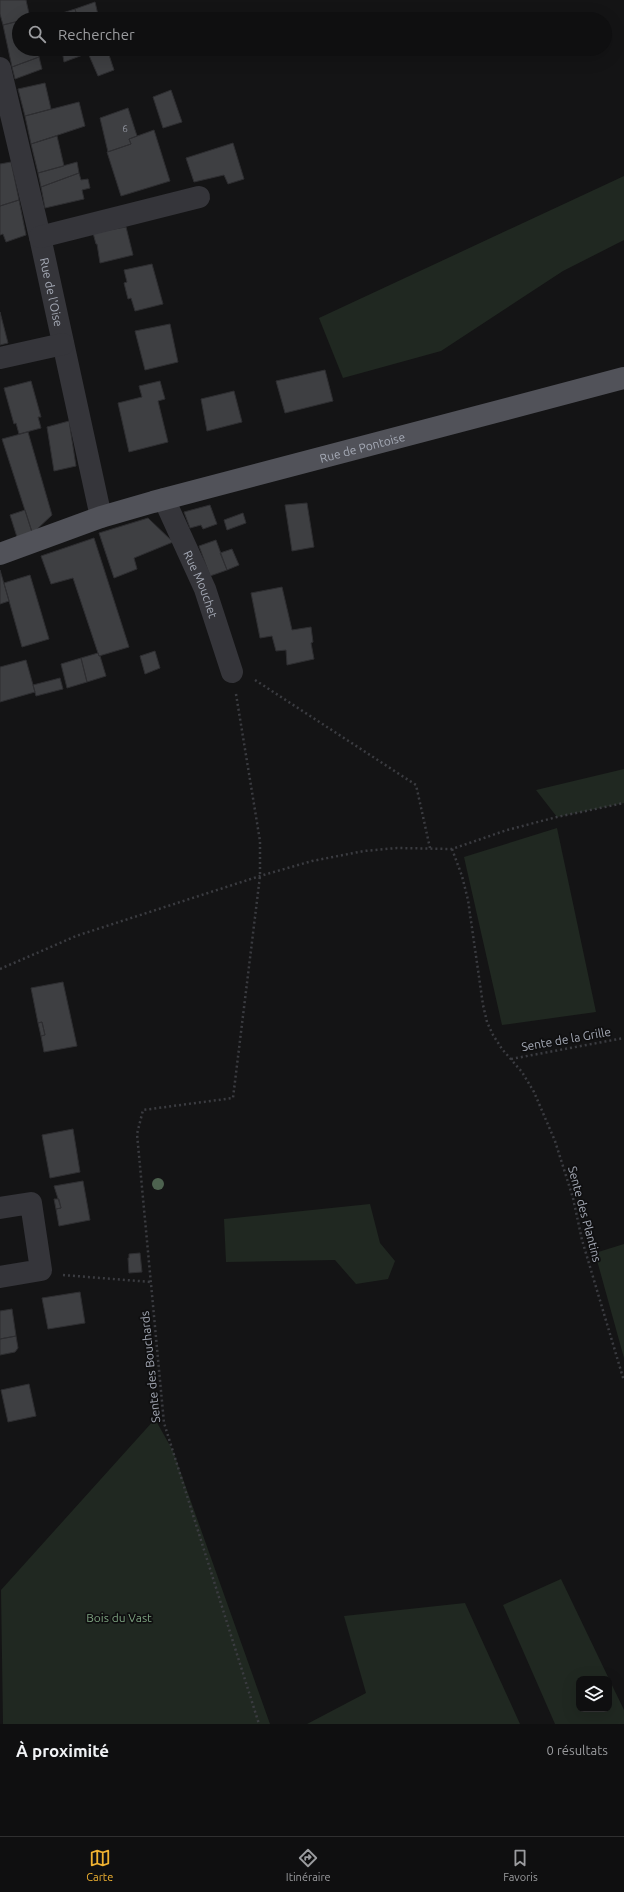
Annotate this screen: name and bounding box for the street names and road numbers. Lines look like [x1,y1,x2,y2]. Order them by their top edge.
street label: Rue de l'Oise [38,256,66,328]
street label: Rue de Pontoise [318,429,406,464]
street label: Rue Mouchet [182,548,221,620]
street label: Sente de la Grille [520,1025,612,1053]
street label: Sente des Plantins [566,1165,604,1263]
street label: Sente des Bouchards [138,1310,162,1424]

